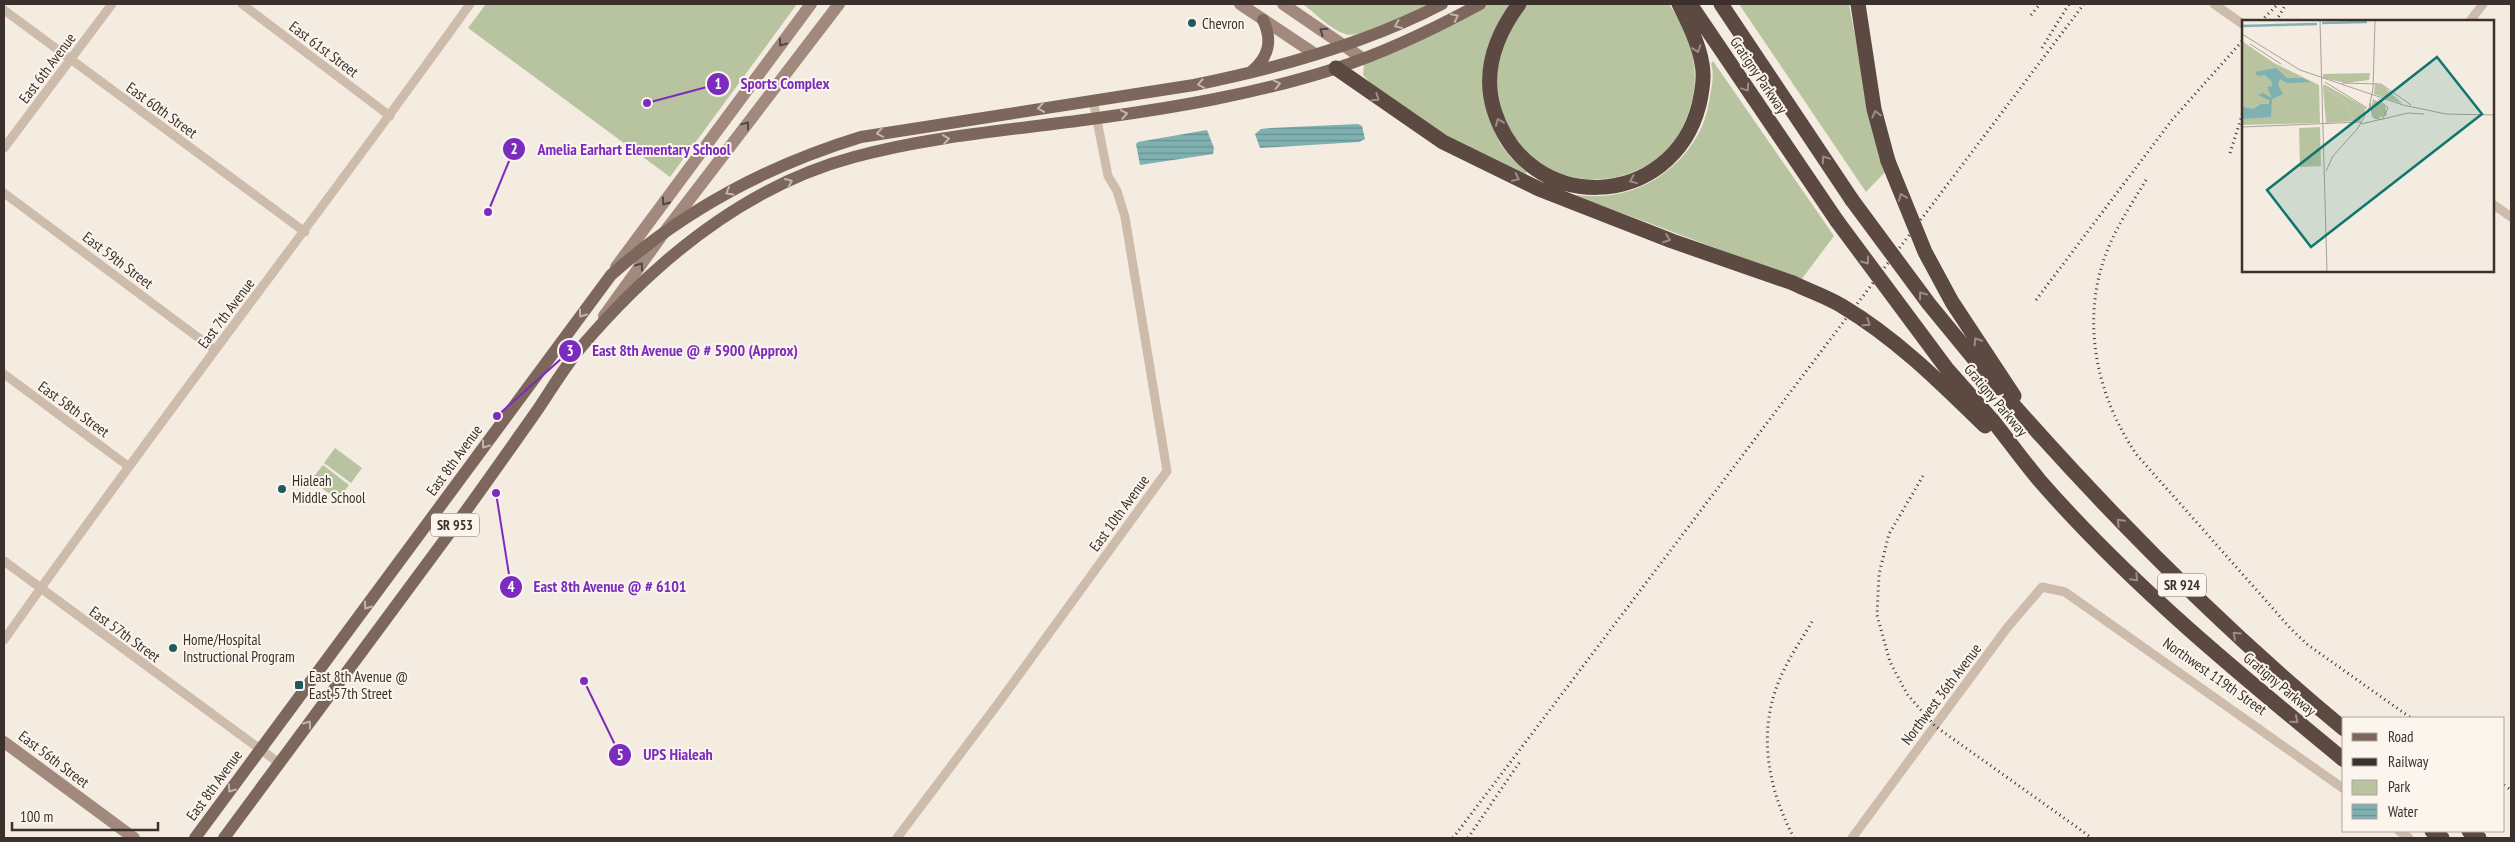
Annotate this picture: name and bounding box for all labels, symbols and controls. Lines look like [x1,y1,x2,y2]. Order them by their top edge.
one-way arrow [1449,13,1458,23]
place label: Chevron [1202,14,1244,33]
street label: East 61st Street [286,17,362,81]
marker: Chevron [1186,17,1198,29]
one-way arrow [1394,18,1403,29]
inset map [2242,20,2495,272]
one-way arrow [1319,28,1329,37]
street label: East 6th Avenue [14,29,80,107]
street label: Gratigny Parkway [1726,33,1792,118]
one-way arrow [779,37,788,47]
one-way arrow [1692,44,1702,53]
callout: Sports Complex [705,68,839,99]
text: Sports Complex [741,73,829,93]
text: 1 [714,74,722,93]
street label: East 60th Street [123,78,201,142]
one-way arrow [1197,78,1206,88]
one-way arrow [1272,79,1281,90]
one-way arrow [1740,82,1750,91]
one-way arrow [1370,91,1379,101]
one-way arrow [1036,102,1044,113]
one-way arrow [1119,109,1128,119]
one-way arrow [1871,111,1881,119]
one-way arrow [1495,118,1506,127]
one-way arrow [740,122,749,131]
one-way arrow [876,128,884,138]
callout: Amelia Earhart Elementary School [502,133,741,164]
one-way arrow [941,134,950,144]
text: 2 [510,139,518,158]
text: Amelia Earhart Elementary School [536,139,731,159]
one-way arrow [1822,156,1831,165]
one-way arrow [1511,172,1520,182]
one-way arrow [1629,174,1638,184]
one-way arrow [784,178,793,188]
one-way arrow [726,185,735,195]
one-way arrow [1897,193,1908,202]
one-way arrow [662,196,671,206]
street label: East 59th Street [79,227,157,293]
one-way arrow [1662,233,1671,243]
one-way arrow [1860,255,1868,264]
one-way arrow [634,262,643,272]
street label: East 7th Avenue [193,274,259,352]
one-way arrow [1920,292,1928,301]
one-way arrow [579,308,588,318]
one-way arrow [1861,317,1871,326]
callout: East 8th Avenue @ # 5900 (Approx) [557,335,808,366]
one-way arrow [1974,337,1983,347]
text: East 8th Avenue @ # 5900 (Approx) [592,340,798,360]
text: 3 [566,341,574,360]
street label: Gratigny Parkway [1960,360,2032,441]
street label: East 58th Street [35,377,113,441]
street label: East 8th Avenue [422,421,486,499]
one-way arrow [482,439,491,449]
place label: Hialeah Middle School [292,471,366,507]
street label: East 10th Avenue [1085,471,1153,555]
marker: Hialeah Middle School [276,483,288,495]
road number: SR 953 [431,514,479,536]
one-way arrow [2117,518,2126,527]
callout: East 8th Avenue @ # 6101 [498,571,697,602]
one-way arrow [2129,572,2138,581]
road number: SR 924 [2158,574,2206,596]
text: East 8th Avenue @ # 6101 [534,576,686,596]
text: 4 [507,577,515,596]
one-way arrow [364,600,372,609]
street label: East 57th Street [86,602,164,666]
place label: Home/Hospital Instructional Program [183,630,295,666]
one-way arrow [2233,632,2242,641]
street label: Northwest 119th Street [2159,633,2271,719]
street label: Northwest 36th Avenue [1897,640,1985,748]
marker: Home/Hospital Instructional Program [167,642,179,654]
street label: Gratigny Parkway [2240,648,2321,720]
place label: East 8th Avenue @ East 57th Street [309,667,408,703]
marker: East 8th Avenue @ East 57th Street [293,679,305,691]
one-way arrow [2290,715,2299,724]
legend [2342,717,2505,832]
one-way arrow [302,720,311,730]
street label: East 56th Street [15,726,93,792]
text: Road [2388,727,2414,746]
callout: UPS Hialeah [608,739,722,770]
text: UPS Hialeah [643,744,713,764]
text: 5 [616,745,624,764]
street label: East 8th Avenue [182,746,246,824]
text: Railway [2388,752,2429,771]
text: Park [2388,777,2410,796]
one-way arrow [229,783,237,792]
scale bar [12,800,159,832]
text: Water [2388,802,2419,821]
text: 100 m [20,807,53,826]

